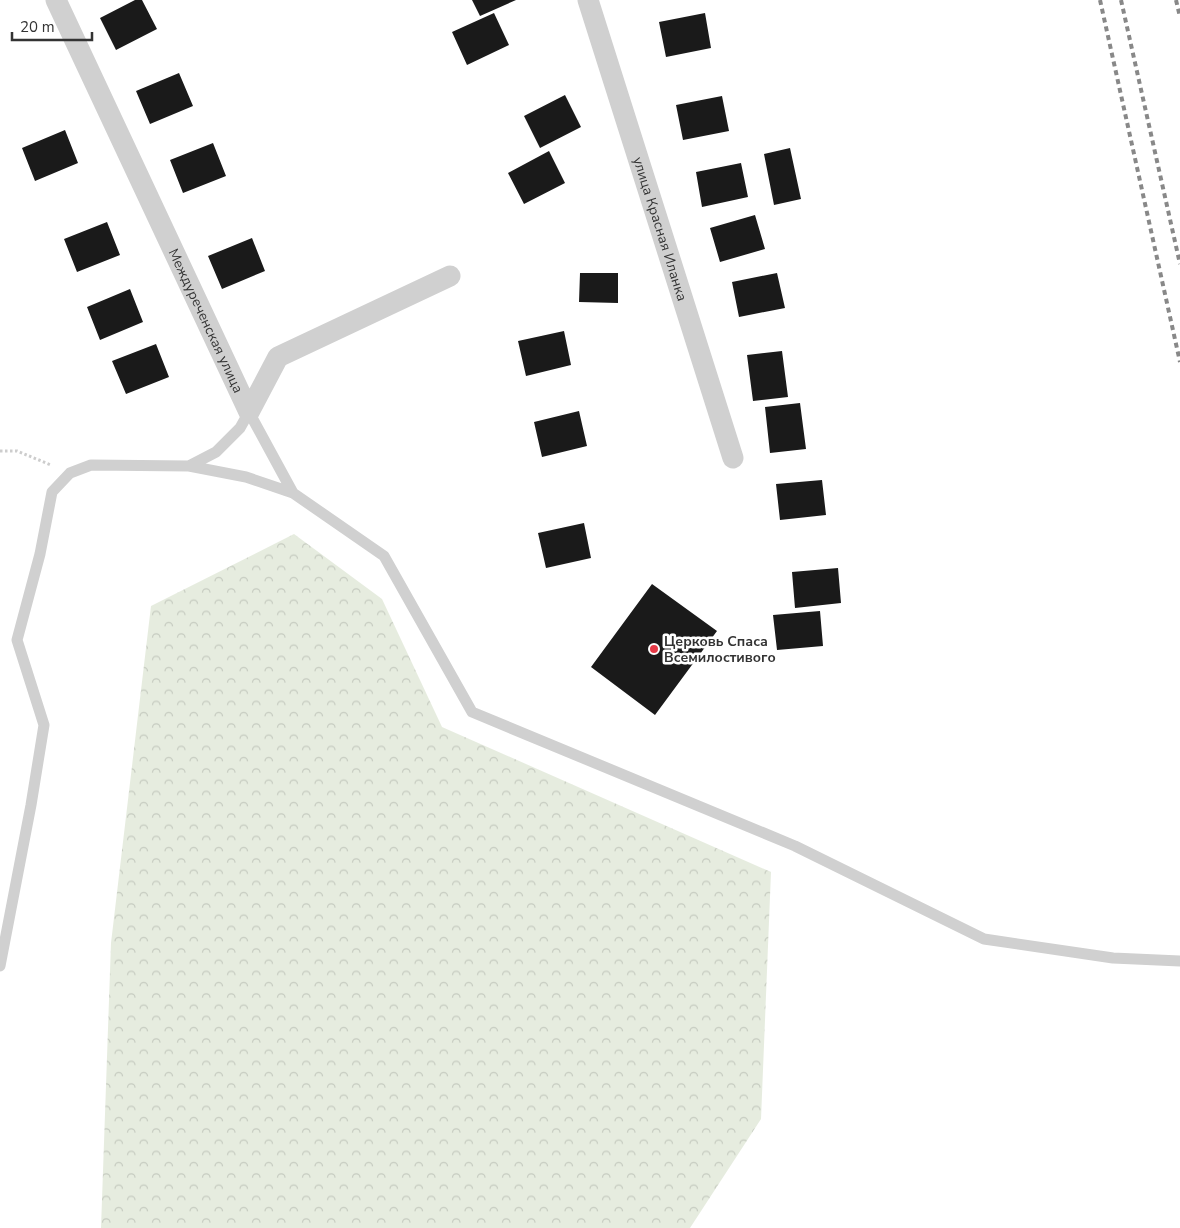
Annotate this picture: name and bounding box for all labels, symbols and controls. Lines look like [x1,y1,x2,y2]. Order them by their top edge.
scale bar [12,10,92,42]
text: 20 m [20,17,55,37]
street label: улица Красная Иланка [628,154,692,303]
street label: Междуреченская улица [164,245,248,396]
place label: Церковь Спаса Всемилостивого [664,632,776,667]
marker: Церковь Спаса Всемилостивого [648,643,660,655]

